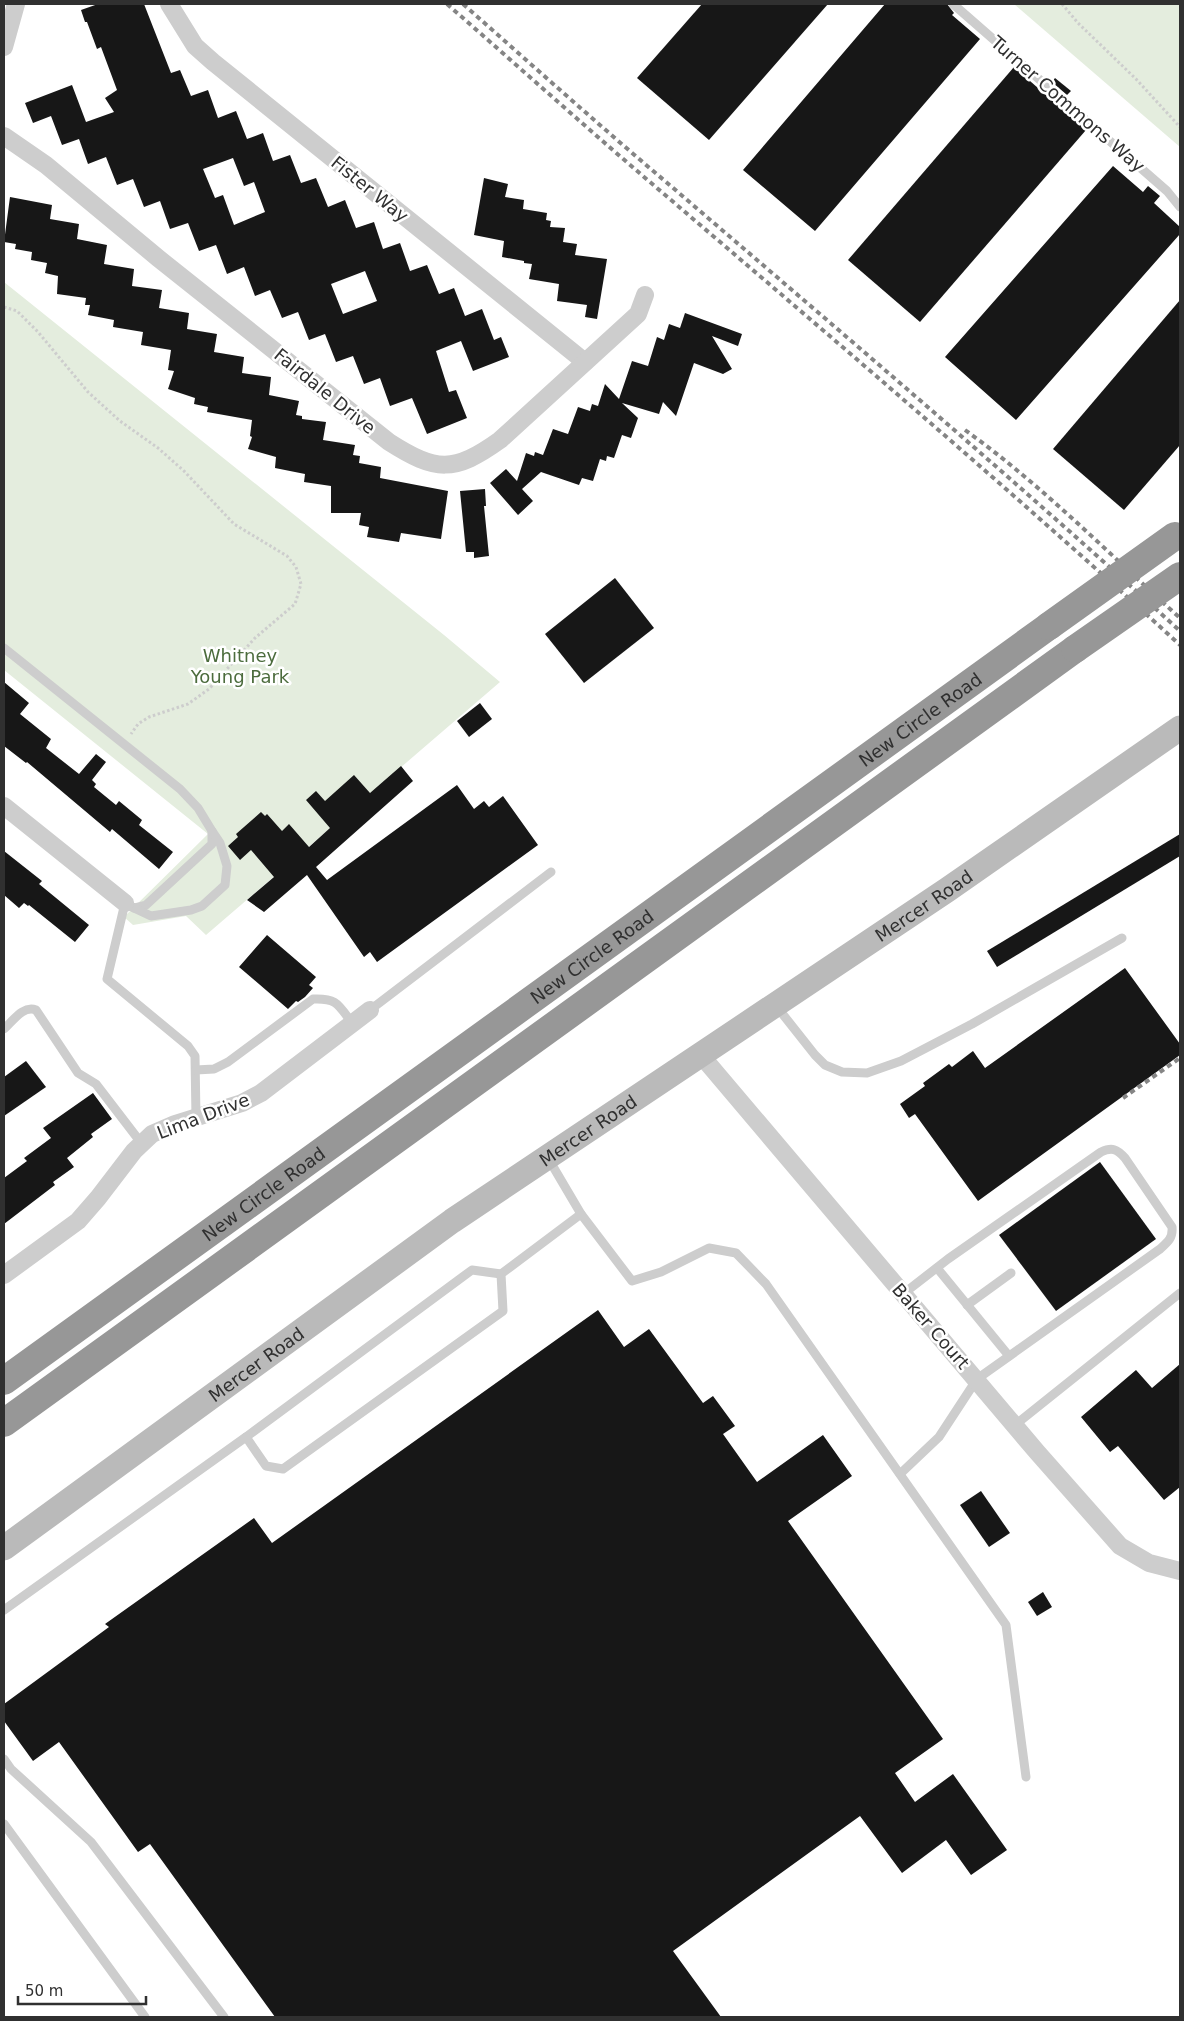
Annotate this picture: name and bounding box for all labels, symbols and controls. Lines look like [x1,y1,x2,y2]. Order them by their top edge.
street label: Turner Commons Way [986,31,1149,177]
street label: Fister Way [327,152,413,227]
street label: Fairdale Drive [270,344,380,438]
park label: Whitney Young Park [190,645,290,687]
street label: New Circle Road [854,668,985,771]
street label: Mercer Road [871,865,976,946]
street label: New Circle Road [526,905,657,1008]
street label: Lima Drive [154,1089,252,1143]
street label: Mercer Road [535,1090,641,1170]
street label: New Circle Road [198,1142,329,1245]
street label: Baker Court [888,1279,974,1373]
street label: Mercer Road [204,1322,308,1406]
scale bar [18,1974,145,2006]
text: 50 m [25,1982,63,2000]

